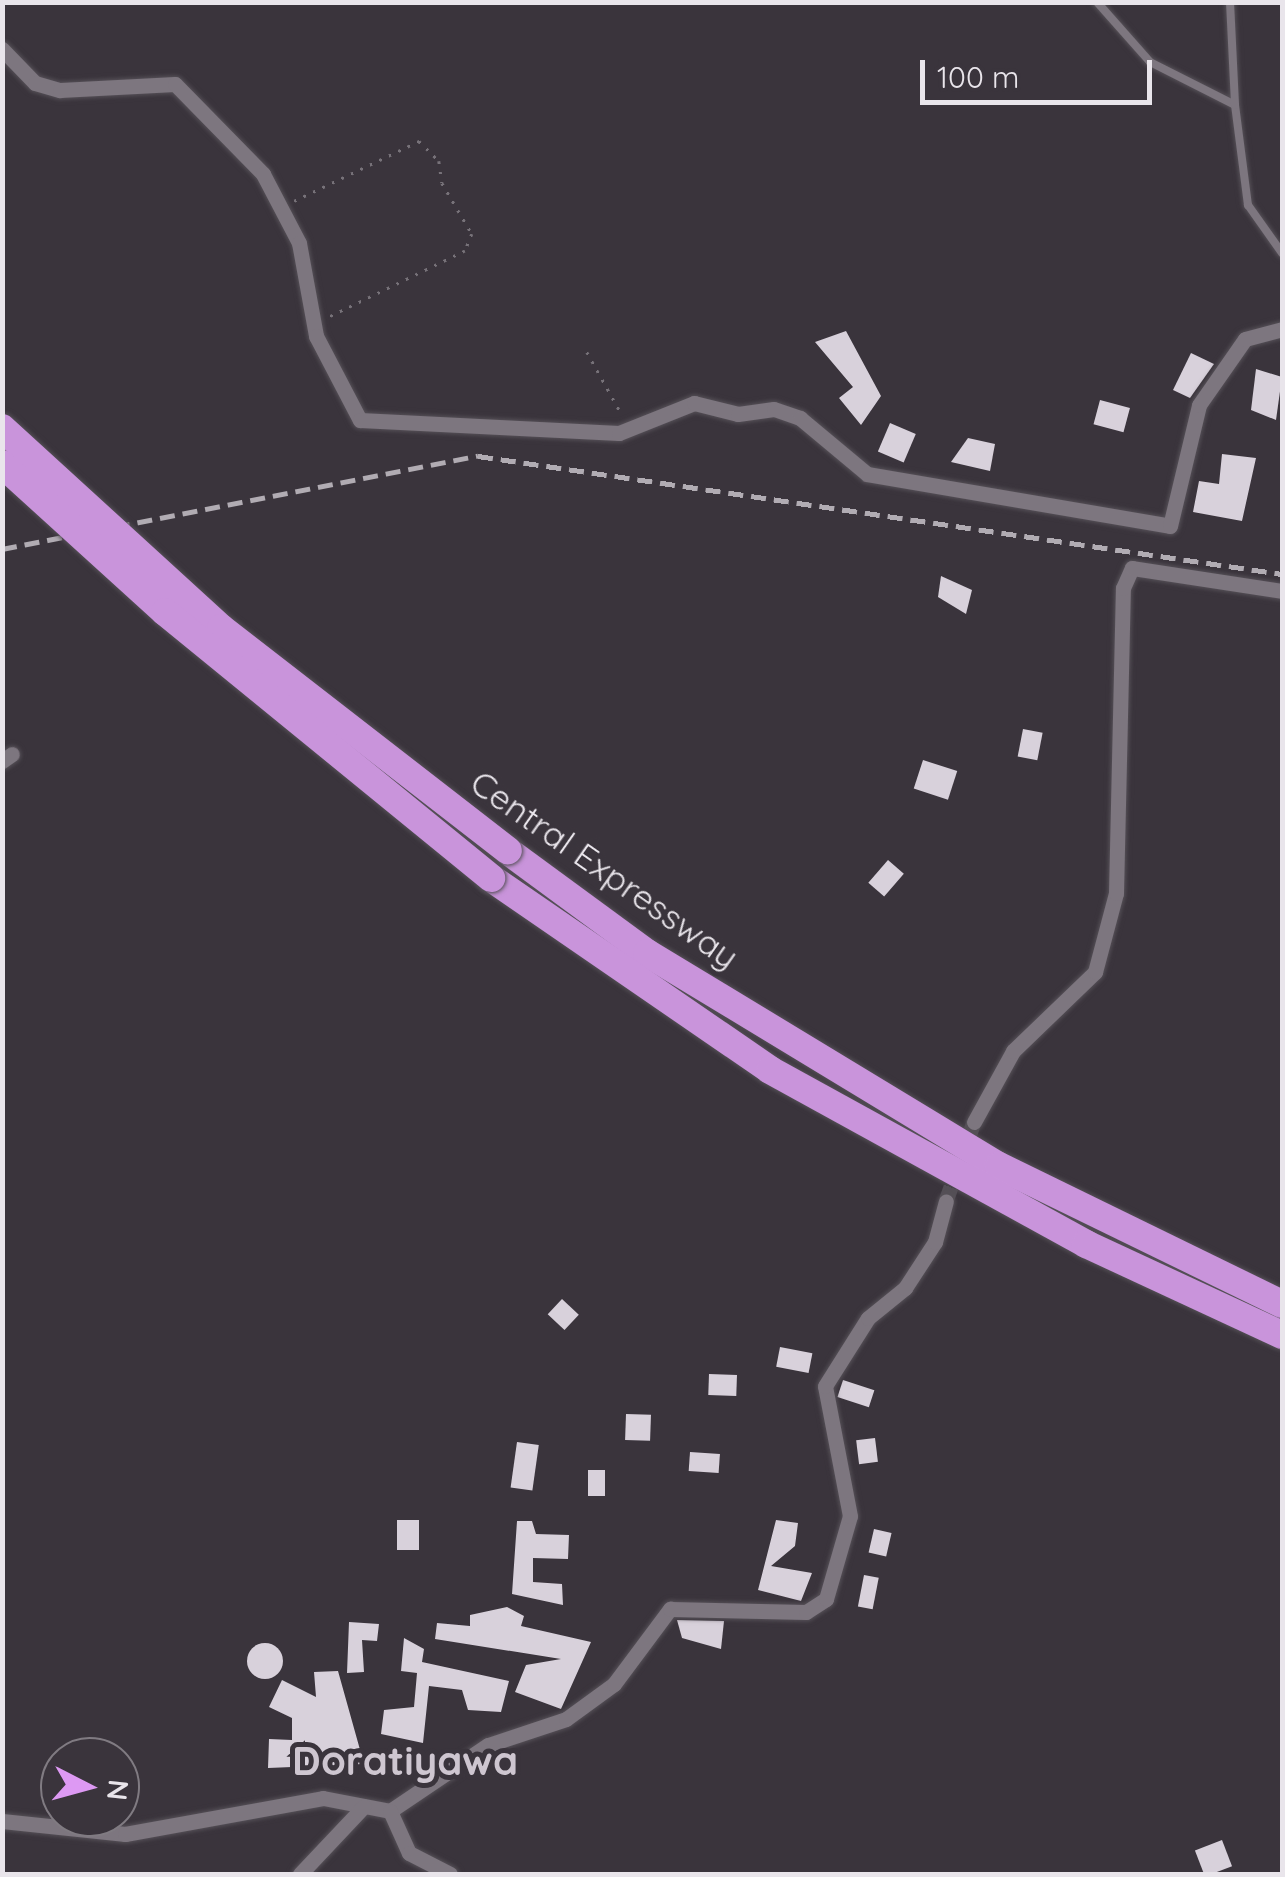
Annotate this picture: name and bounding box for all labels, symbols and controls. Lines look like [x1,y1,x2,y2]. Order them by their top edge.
scale bar [925,40,1158,102]
text: 100 m [937,58,1019,96]
street label: Central Expressway [463,761,747,977]
district label: Doratiyawa [292,1736,518,1784]
north arrow [40,1737,140,1837]
text: N [100,1778,137,1802]

